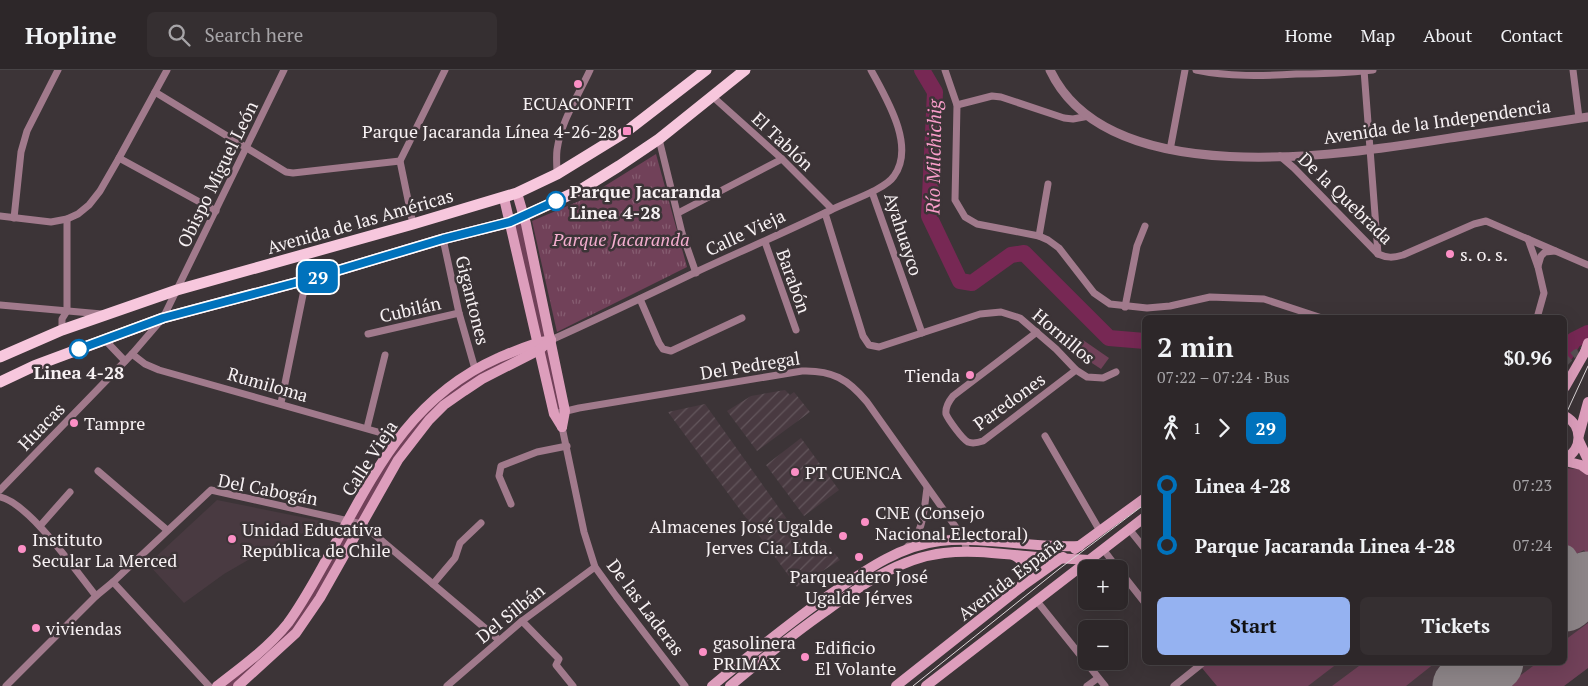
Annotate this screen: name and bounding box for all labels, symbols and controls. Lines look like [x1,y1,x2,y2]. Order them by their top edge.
search box [147,12,497,57]
text: Hopline [25,19,117,51]
icon: search [165,21,193,49]
text: Search here [205,22,303,47]
text: Home [1285,23,1332,47]
text: Map [1360,23,1395,47]
text: About [1423,23,1472,47]
text: Contact [1500,23,1563,47]
marker: ECUACONFIT [572,78,584,90]
place label: ECUACONFIT [523,91,633,115]
street label: Avenida de la Independencia [1322,93,1552,149]
street label: Obispo Miguel León [171,97,263,251]
water label: Río Milchichig [919,98,947,216]
street label: El Tablón [747,106,819,176]
place label: Parque Jacaranda Línea 4-26-28 [362,119,617,143]
marker: Parque Jacaranda Línea 4-26-28 [621,125,633,137]
street label: De la Quebrada [1294,147,1398,249]
place label: Parque Jacaranda Linea 4-28 [570,179,721,224]
street label: Avenida de las Américas [264,183,456,259]
street label: Ayahuayco [879,189,929,279]
marker: Parque Jacaranda Linea 4-28 [546,191,566,211]
street label: Calle Vieja [701,203,789,261]
park label: Parque Jacaranda [551,227,690,251]
place label: s. o. s. [1460,242,1508,266]
street label: Barabón [771,246,817,317]
marker: s. o. s. [1444,248,1456,260]
street label: Gigantones [450,253,496,347]
line badge: 29 [296,261,340,293]
text: 29 [308,265,328,289]
street label: Cubilán [377,290,443,328]
street label: Hornillos [1028,303,1100,369]
text: 2 min [1157,328,1234,365]
marker: Linea 4-28 [69,339,89,359]
street label: Del Pedregal [698,345,802,385]
text: $0.96 [1503,345,1552,370]
place label: Linea 4-28 [34,360,124,384]
street label: Rumiloma [225,361,311,407]
place label: Tienda [905,363,960,387]
text: 07:22 – 07:24 · Bus [1157,366,1290,388]
street label: Paredones [968,367,1050,435]
marker: Tienda [964,369,976,381]
street label: Huacas [12,397,70,455]
place label: Tampre [84,411,145,435]
icon: walk [1157,414,1185,442]
icon: forward [1210,414,1238,442]
street label: Calle Vieja [336,416,402,500]
text: 29 [1256,416,1276,440]
marker: Tampre [68,417,80,429]
text: 1 [1193,417,1202,439]
place label: PT CUENCA [805,460,903,484]
marker: PT CUENCA [789,466,801,478]
street label: Del Cabogán [216,468,320,511]
text: Linea 4-28 [1195,473,1291,498]
text: 07:23 [1513,474,1552,496]
place label: CNE (Consejo Nacional Electoral) [875,500,1028,545]
place label: Almacenes José Ugalde Jerves Cia. Ltda. [649,514,833,559]
marker: CNE (Consejo Nacional Electoral) [859,516,871,528]
place label: Unidad Educativa República de Chile [242,517,391,562]
place label: Instituto Secular La Merced [32,527,177,572]
marker: Almacenes José Ugalde Jerves Cia. Ltda. [837,530,849,542]
street label: Avenida España [953,531,1067,625]
marker: Unidad Educativa República de Chile [226,533,238,545]
text: Parque Jacaranda Linea 4-28 [1195,533,1455,558]
text: 07:24 [1513,534,1552,556]
marker: Instituto Secular La Merced [16,543,28,555]
marker: Parqueadero José Ugalde Jérves [853,551,865,563]
street label: De las Laderas [602,554,690,660]
map controls [1078,560,1128,670]
button: + [1078,560,1128,610]
place label: Parqueadero José Ugalde Jérves [790,564,928,609]
street label: Del Silbán [471,578,550,648]
button: Start [1157,597,1350,655]
button: Tickets [1360,597,1552,655]
place label: viviendas [45,616,122,640]
button: − [1078,620,1128,670]
marker: viviendas [30,622,42,634]
place label: gasolinera PRIMAX [713,630,796,675]
place label: Edificio El Volante [815,635,896,680]
marker: gasolinera PRIMAX [697,646,709,658]
marker: Edificio El Volante [799,651,811,663]

